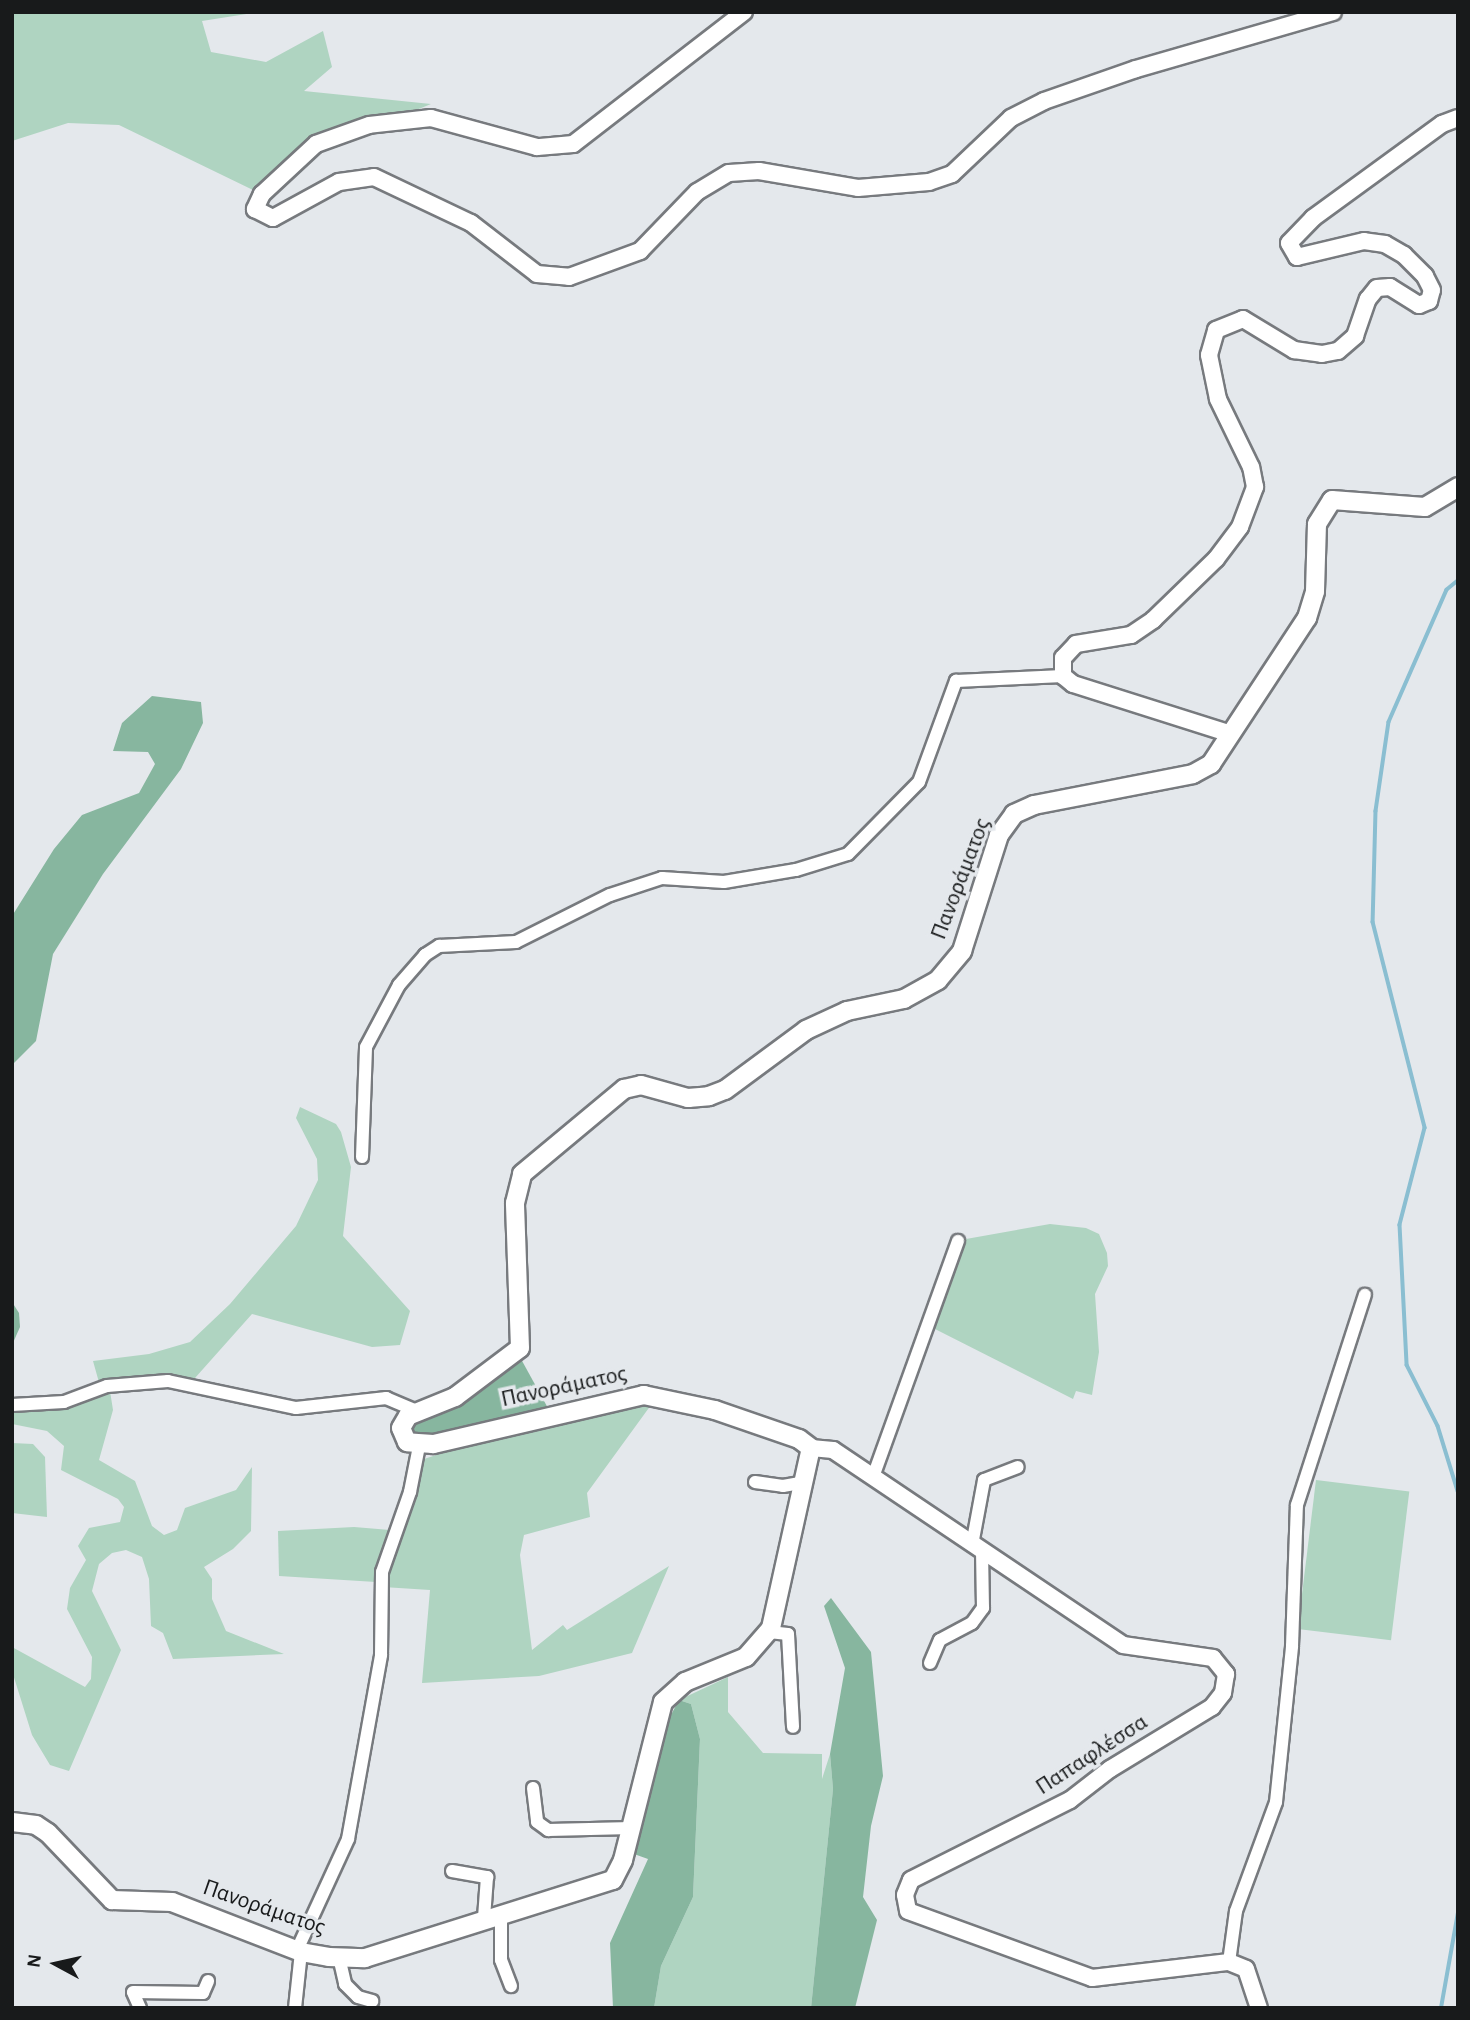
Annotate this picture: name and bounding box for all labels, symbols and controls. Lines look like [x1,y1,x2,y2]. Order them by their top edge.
street label: Πανοράματος [925,814,997,944]
street label: Πανοράματος [499,1360,629,1414]
street label: Παπαφλέσσα [1030,1708,1154,1802]
street label: Πανοράματος [199,1874,329,1942]
north arrow [21,1929,91,1999]
text: N [24,1953,45,1969]

